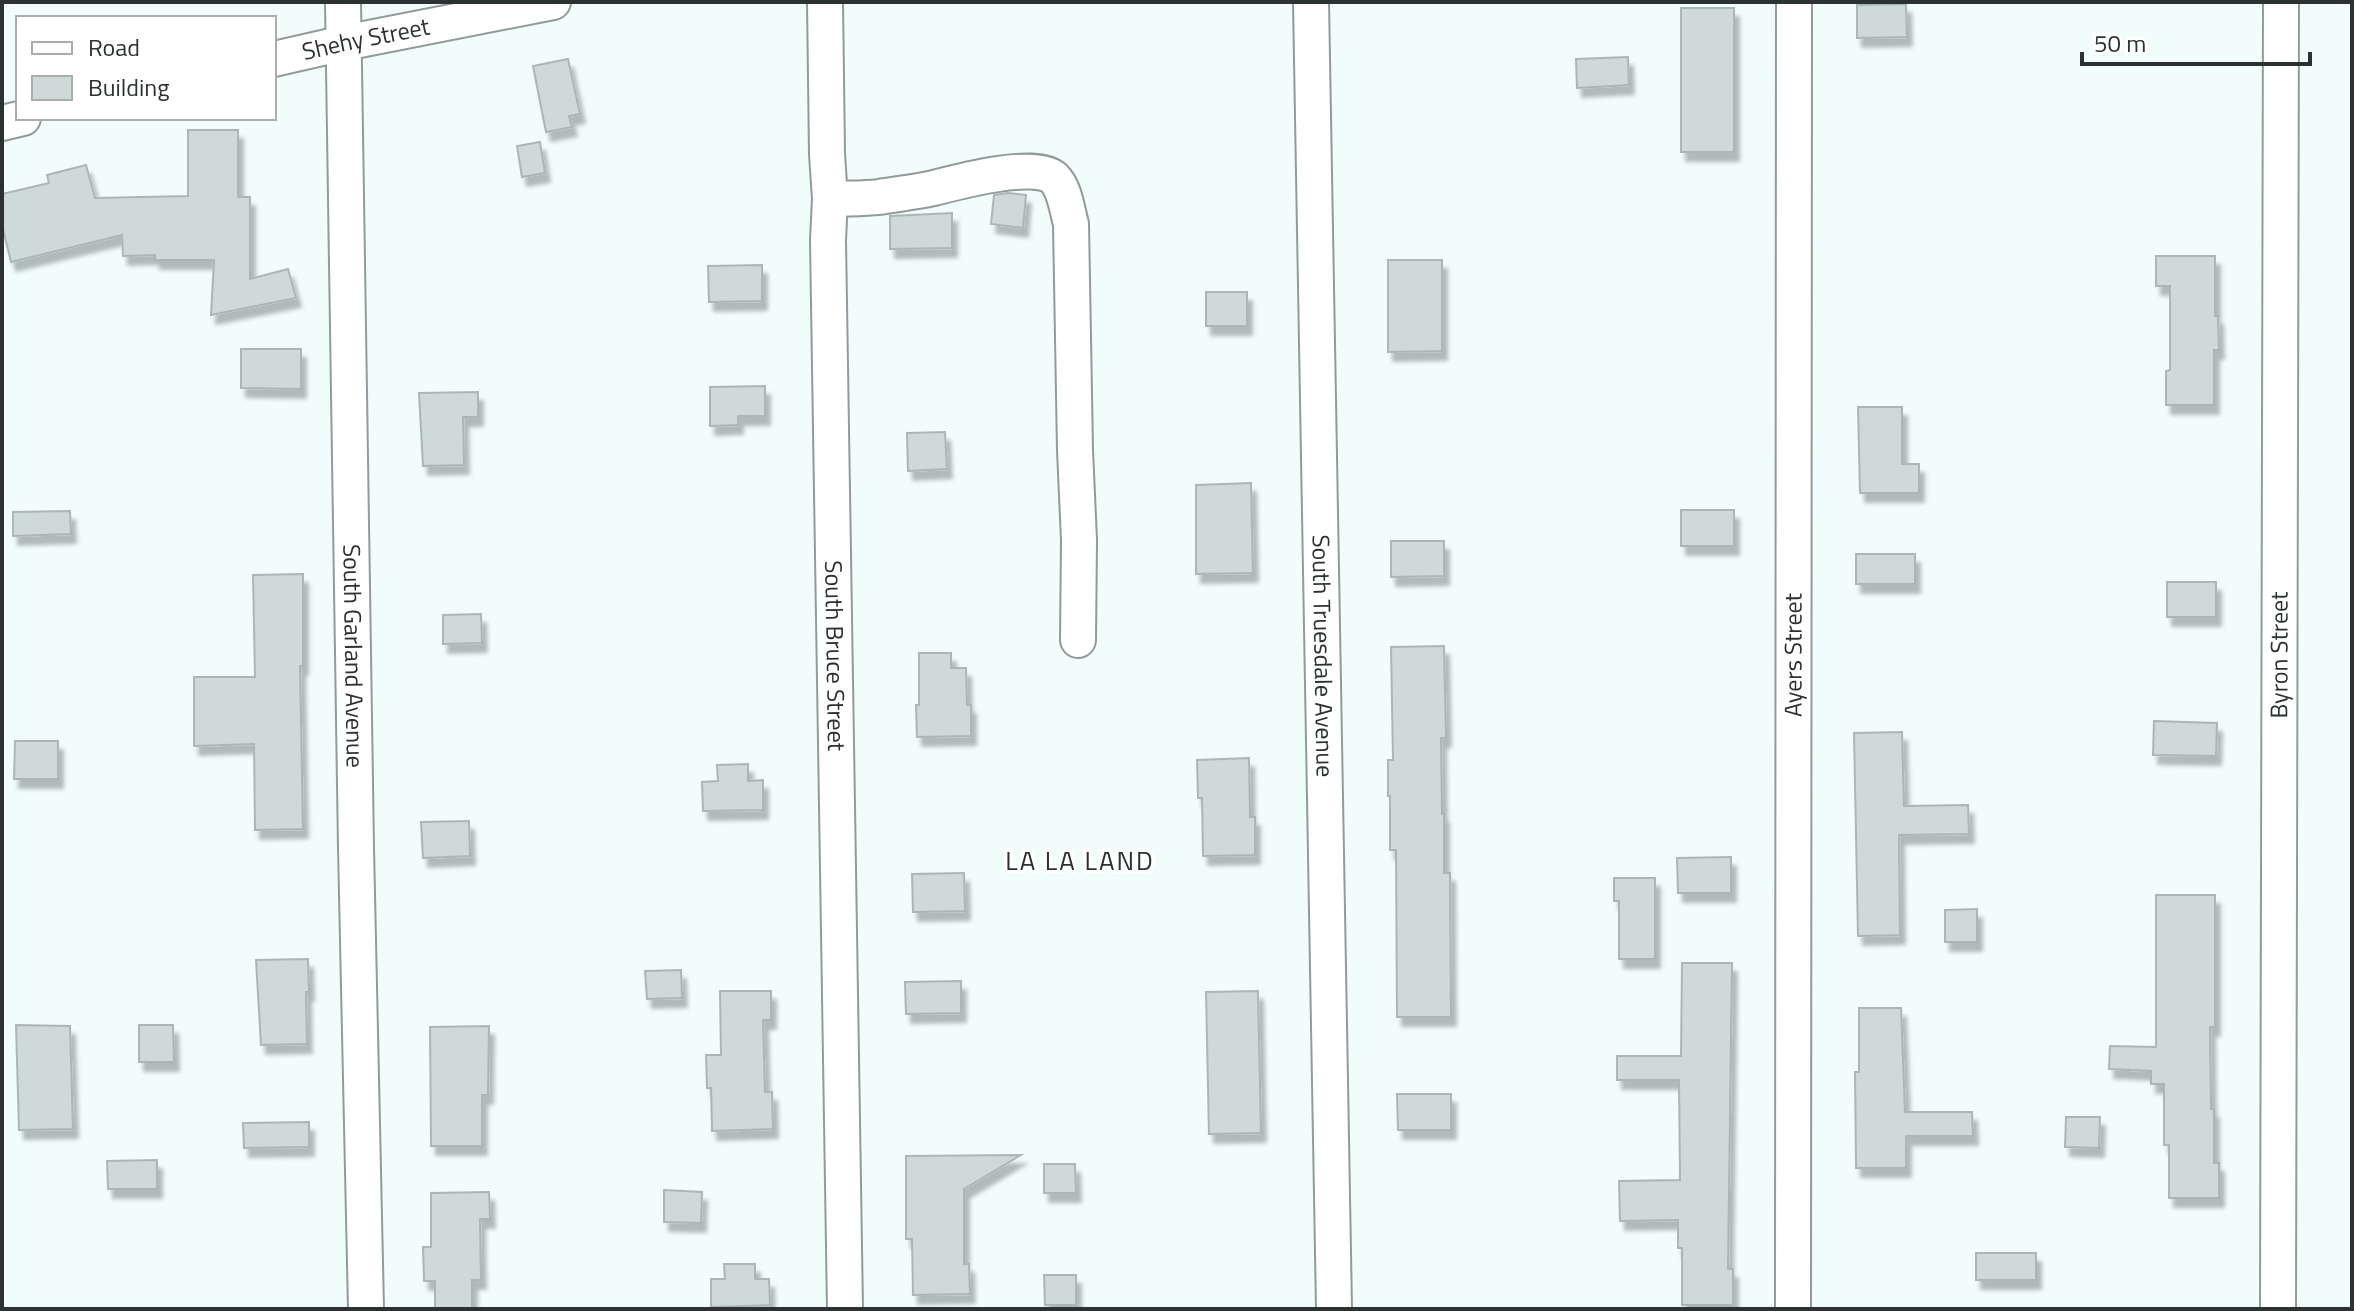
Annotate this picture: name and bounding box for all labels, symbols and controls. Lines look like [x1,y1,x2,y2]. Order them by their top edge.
street label: Shehy Street [298,8,433,69]
legend [16,16,276,120]
scale bar [2082,16,2310,66]
text: 50 m [2094,25,2146,61]
text: Road [88,29,140,65]
text: Building [88,69,170,105]
street label: South Truesdale Avenue [1303,534,1344,778]
street label: South Garland Avenue [334,544,374,768]
street label: South Bruce Street [816,560,855,752]
street label: Byron Street [2260,591,2297,719]
street label: Ayers Street [1774,592,1811,717]
district label: LA LA LAND [1005,841,1155,880]

